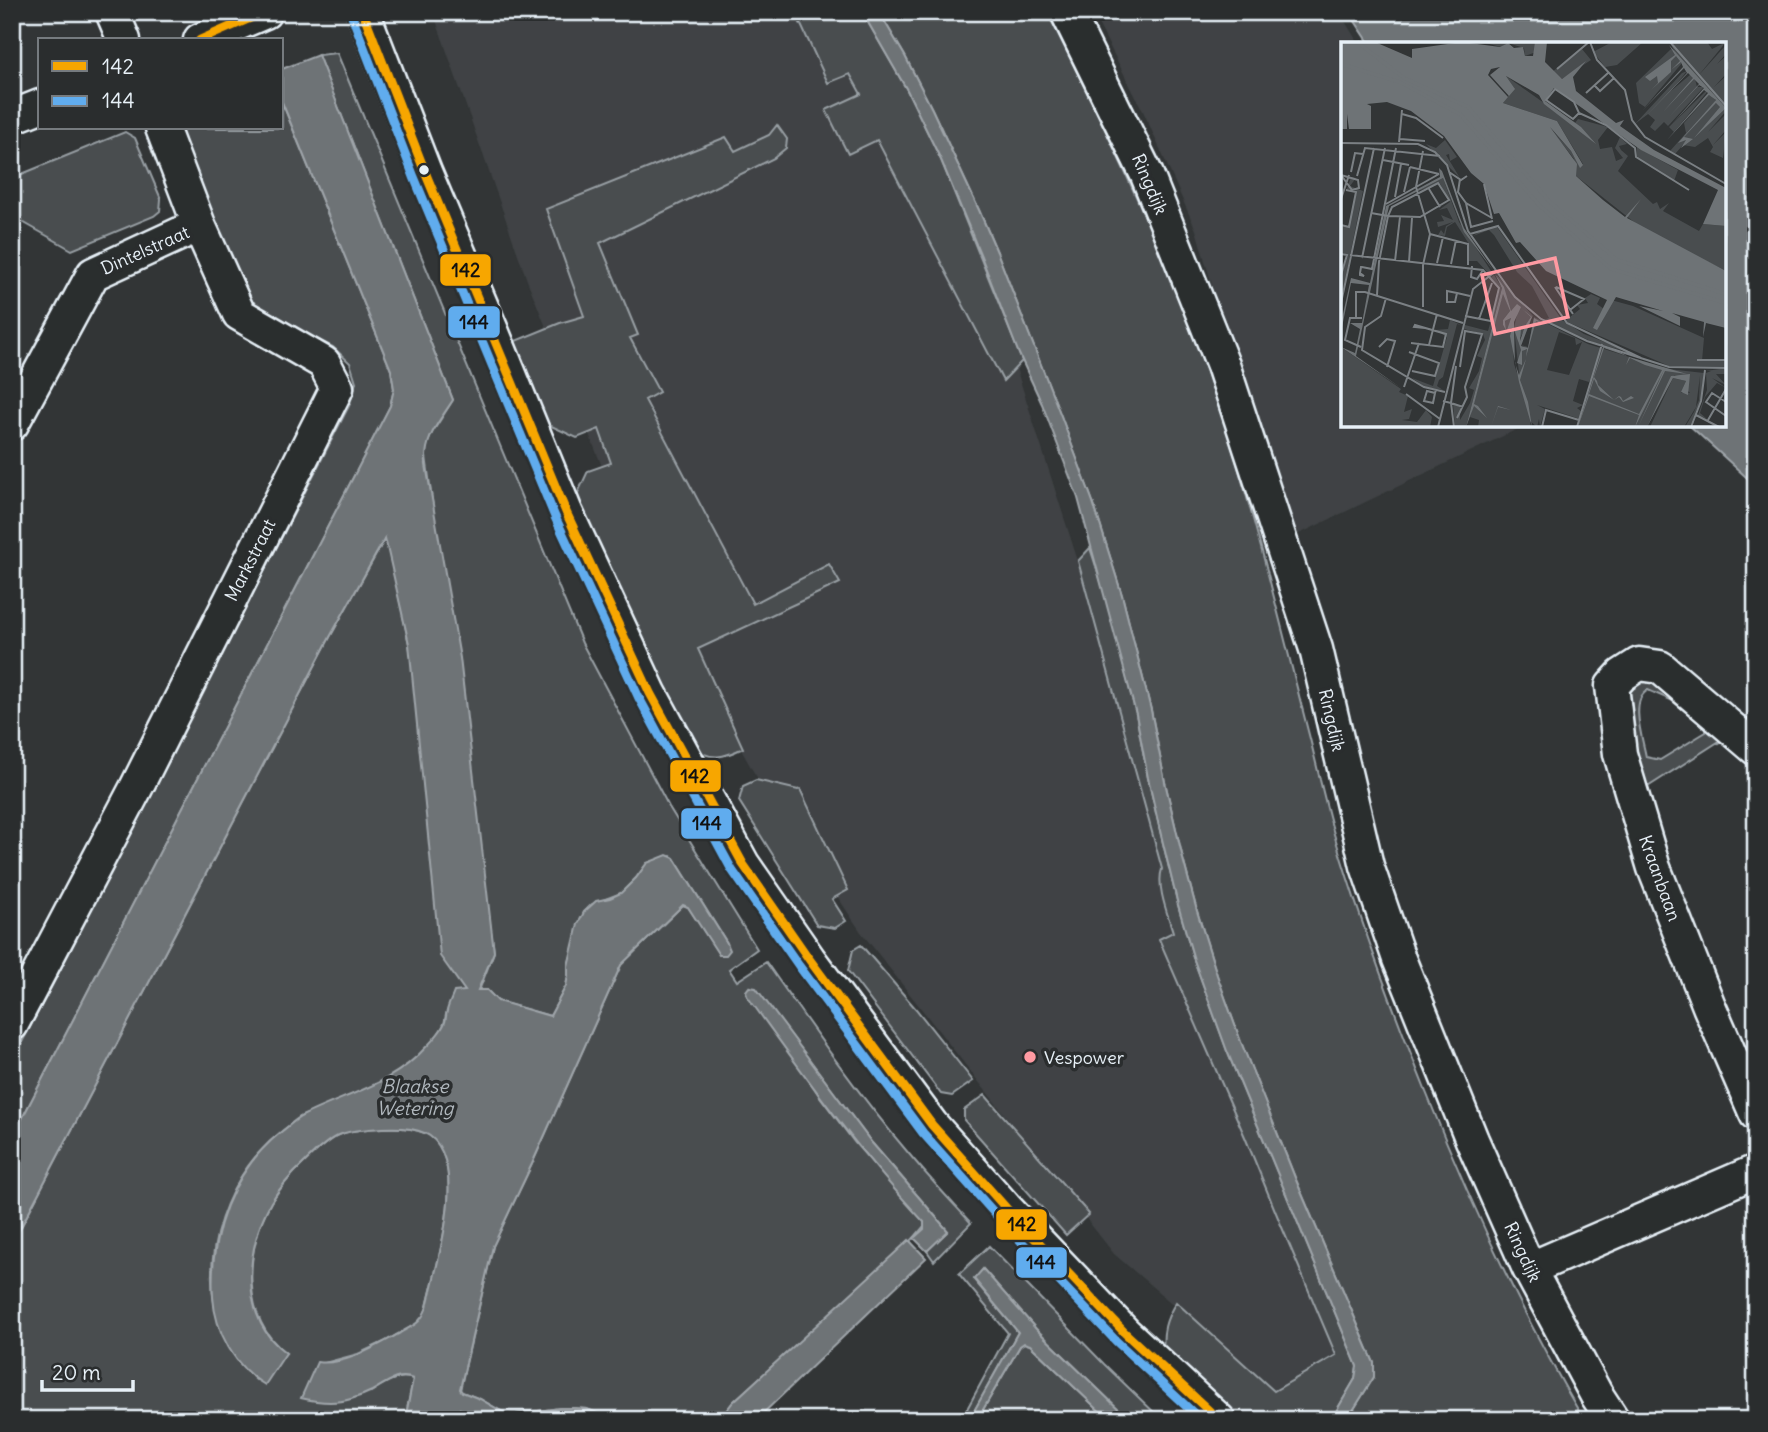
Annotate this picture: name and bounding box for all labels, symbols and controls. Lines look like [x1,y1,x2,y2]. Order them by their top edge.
legend [38,38,284,130]
inset map [1341,42,1726,427]
text: 142 [102,53,134,80]
text: 144 [102,87,135,114]
street label: Ringdijk [1127,150,1173,218]
unlabelled marker [417,163,431,177]
street label: Dintelstraat [97,220,193,280]
line badge: 142 [439,253,492,287]
text: 142 [452,258,480,282]
line badge: 144 [447,305,501,339]
text: 144 [459,310,489,334]
street label: Markstraat [219,515,281,605]
street label: Ringdijk [1314,686,1350,754]
line badge: 142 [669,759,722,793]
text: 142 [681,764,709,788]
line badge: 144 [680,807,733,840]
text: 144 [692,811,722,835]
street label: Kraanbaan [1634,832,1686,924]
place label: Vespower [1044,1046,1125,1069]
marker: Vespower [1022,1049,1038,1065]
water label: Blaakse Wetering [377,1074,455,1120]
line badge: 142 [995,1208,1048,1241]
text: 142 [1008,1212,1036,1236]
street label: Ringdijk [1499,1218,1547,1286]
line badge: 144 [1015,1246,1068,1279]
text: 144 [1026,1250,1056,1274]
scale bar [42,1348,133,1392]
text: 20 m [52,1359,101,1386]

